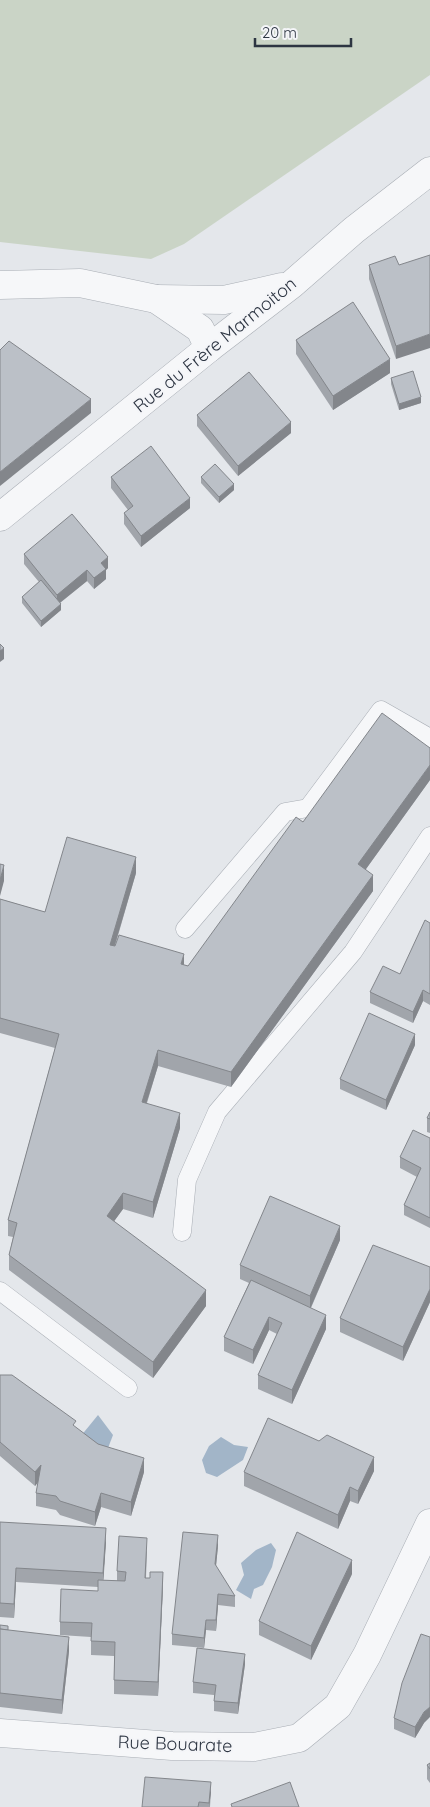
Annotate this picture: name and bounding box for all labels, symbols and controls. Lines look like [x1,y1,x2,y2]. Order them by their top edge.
scale bar [255,15,351,47]
text: 20 m [262,23,297,42]
street label: Rue du Frère Marmoiton [129,272,301,417]
street label: Rue Bouarate [117,1730,233,1757]

